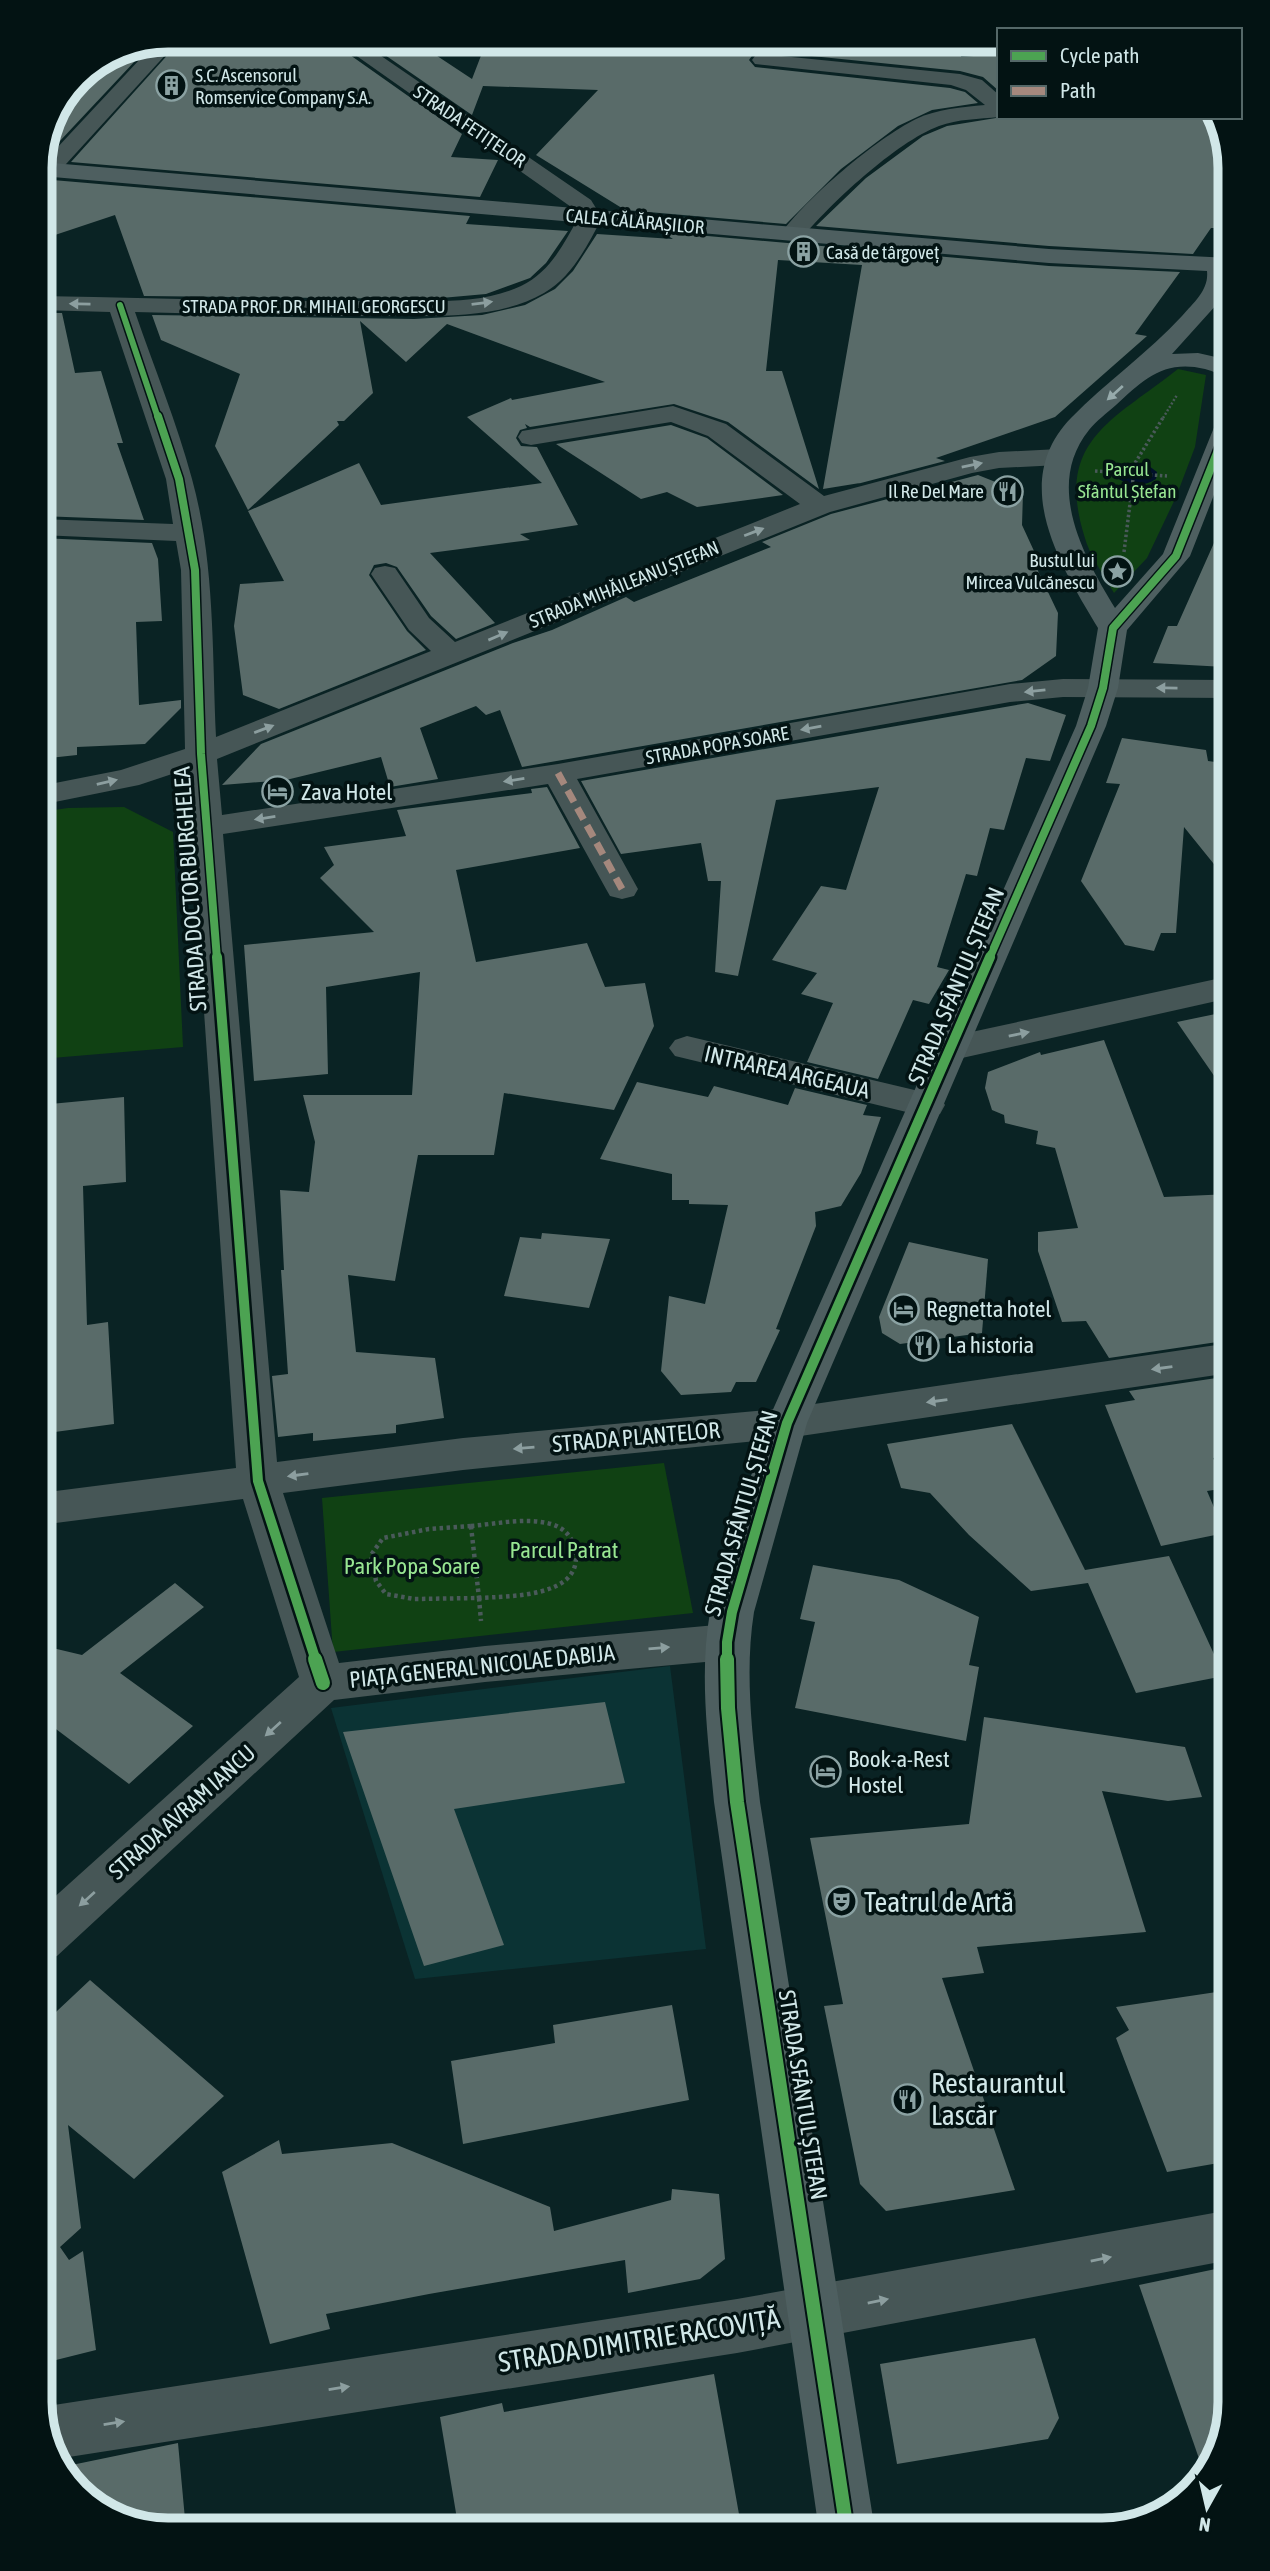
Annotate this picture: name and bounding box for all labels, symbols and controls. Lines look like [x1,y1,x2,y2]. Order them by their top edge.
legend [997,28,1242,119]
text: Cycle path [1060,43,1139,67]
place label: S.C. Ascensorul Romservice Company S.A. [195,64,371,108]
building icon: S.C. Ascensorul Romservice Company S.A. [155,69,189,103]
text: Path [1060,78,1096,102]
street label: STRADA FETIȚELOR [410,80,531,172]
street label: CALEA CĂLĂRAȘILOR [565,204,706,238]
building icon: Casă de târgoveț [786,235,820,269]
place label: Casă de târgoveț [826,241,939,263]
street label: STRADA PROF. DR. MIHAIL GEORGESCU [182,295,446,317]
one-way arrow [471,297,493,308]
one-way arrow [69,298,91,309]
one-way arrow [1106,385,1124,401]
park label: Parcul Sfântul Ștefan [1078,458,1176,502]
one-way arrow [961,460,983,471]
restaurant icon: Il Re Del Mare [990,474,1024,508]
place label: Il Re Del Mare [888,480,984,502]
one-way arrow [744,526,765,537]
street label: STRADA MIHĂILEANU ȘTEFAN [526,536,722,632]
place label: Bustul lui Mircea Vulcănescu [966,549,1095,593]
place icon: Bustul lui Mircea Vulcănescu [1101,554,1135,588]
one-way arrow [488,630,509,641]
one-way arrow [1155,682,1177,694]
one-way arrow [1024,685,1046,696]
street label: STRADA POPA SOARE [644,722,790,768]
one-way arrow [254,723,275,734]
one-way arrow [800,723,822,734]
street label: STRADA DOCTOR BURGHELEA [168,765,212,1012]
hotel icon: Zava Hotel [261,775,295,809]
one-way arrow [503,775,525,786]
one-way arrow [96,777,118,788]
place label: Zava Hotel [301,779,392,805]
one-way arrow [254,813,276,824]
street label: STRADA SFÂNTUL ȘTEFAN [903,883,1009,1089]
one-way arrow [1008,1028,1030,1039]
street label: INTRAREA ARGEAUA [702,1040,873,1104]
hotel icon: Regnetta hotel [886,1292,920,1326]
place label: Regnetta hotel [926,1296,1051,1322]
restaurant icon: La historia [907,1328,941,1362]
place label: La historia [947,1332,1034,1358]
one-way arrow [1151,1363,1173,1374]
one-way arrow [926,1395,948,1406]
street label: STRADA SFÂNTUL ȘTEFAN [699,1407,783,1619]
street label: STRADA PLANTELOR [551,1417,721,1457]
one-way arrow [513,1443,535,1454]
one-way arrow [287,1470,309,1481]
park label: Parcul Patrat [510,1537,618,1563]
park label: Park Popa Soare [344,1553,480,1579]
street label: PIAȚA GENERAL NICOLAE DABIJA [348,1639,617,1693]
one-way arrow [648,1642,670,1653]
one-way arrow [264,1721,282,1737]
street label: STRADA AVRAM IANCU [103,1739,261,1885]
place label: Book-a-Rest Hostel [848,1746,950,1798]
hotel icon: Book-a-Rest Hostel [808,1755,842,1789]
theatre icon: Teatrul de Artă [824,1885,858,1919]
place label: Teatrul de Artă [864,1886,1014,1918]
one-way arrow [78,1891,95,1906]
street label: STRADA SFÂNTUL ȘTEFAN [774,1988,832,2202]
place label: Restaurantul Lascăr [931,2067,1066,2131]
restaurant icon: Restaurantul Lascăr [891,2082,925,2116]
one-way arrow [1090,2253,1112,2264]
one-way arrow [867,2296,889,2307]
street label: STRADA DIMITRIE RACOVIȚĂ [496,2302,782,2378]
one-way arrow [328,2382,350,2393]
one-way arrow [103,2417,125,2428]
north arrow [1172,2473,1242,2543]
text: N [1198,2513,1212,2537]

